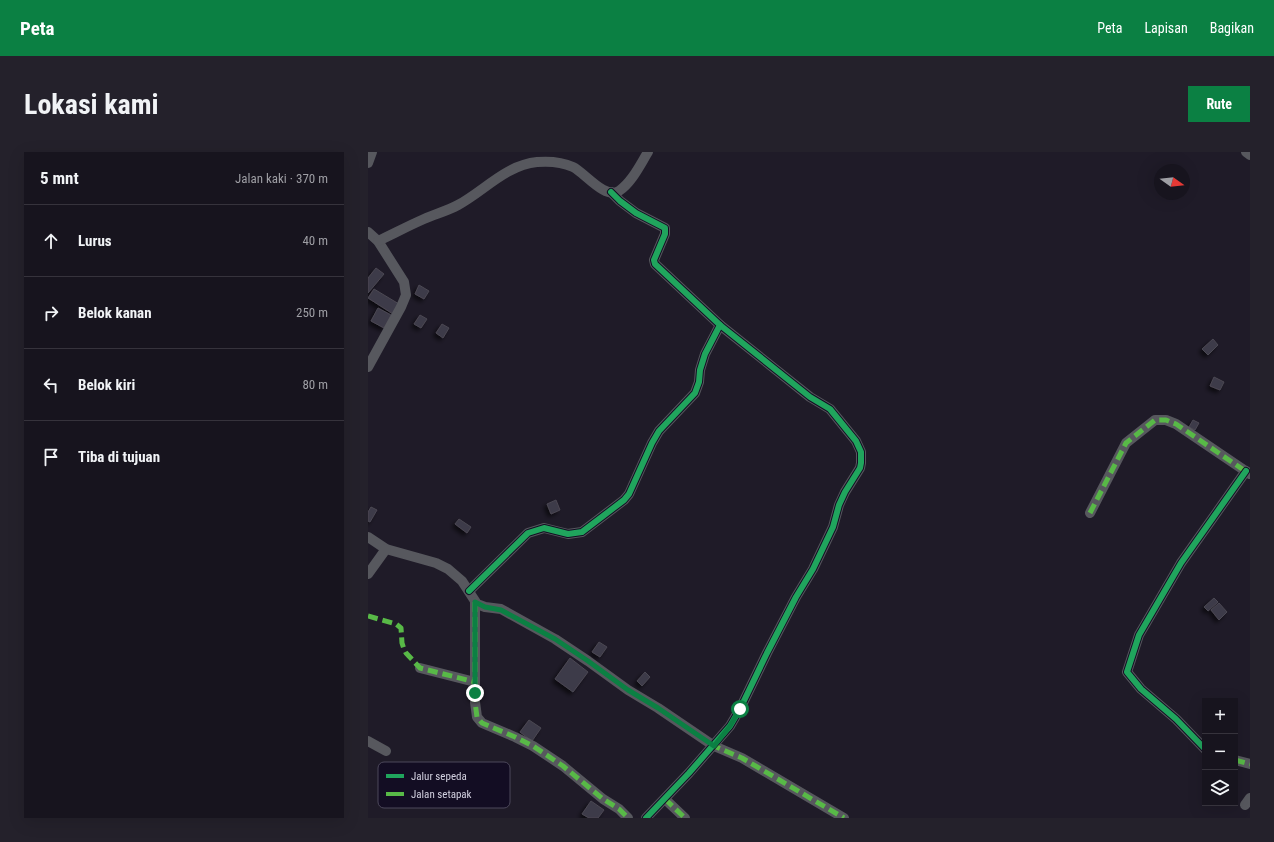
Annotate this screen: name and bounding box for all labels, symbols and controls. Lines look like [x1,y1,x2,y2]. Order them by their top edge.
text: Peta [20,17,55,40]
text: Peta [1097,20,1122,36]
text: Lapisan [1144,20,1188,36]
text: Bagikan [1210,20,1254,36]
button: Rute [1188,86,1250,122]
text: Lokasi kami [24,88,159,121]
north arrow [1154,164,1190,200]
text: 5 mnt [40,168,79,188]
text: Jalan kaki · 370 m [235,171,328,186]
icon: ahead [40,230,62,252]
text: Lurus [78,232,112,250]
text: 40 m [302,233,328,248]
icon: right [40,302,62,324]
text: Belok kanan [78,304,152,322]
text: 250 m [296,305,328,320]
icon: left [40,374,62,396]
text: Belok kiri [78,376,135,394]
text: 80 m [302,377,328,392]
icon: arrive [40,446,62,468]
text: Tiba di tujuan [78,448,160,466]
route end [466,684,484,702]
map controls [1202,698,1238,806]
button: + [1202,698,1238,734]
route start [731,700,749,718]
button: − [1202,734,1238,770]
legend [378,762,510,808]
text: Jalur sepeda [411,770,467,783]
button: layers [1202,770,1238,806]
text: Jalan setapak [411,788,472,801]

